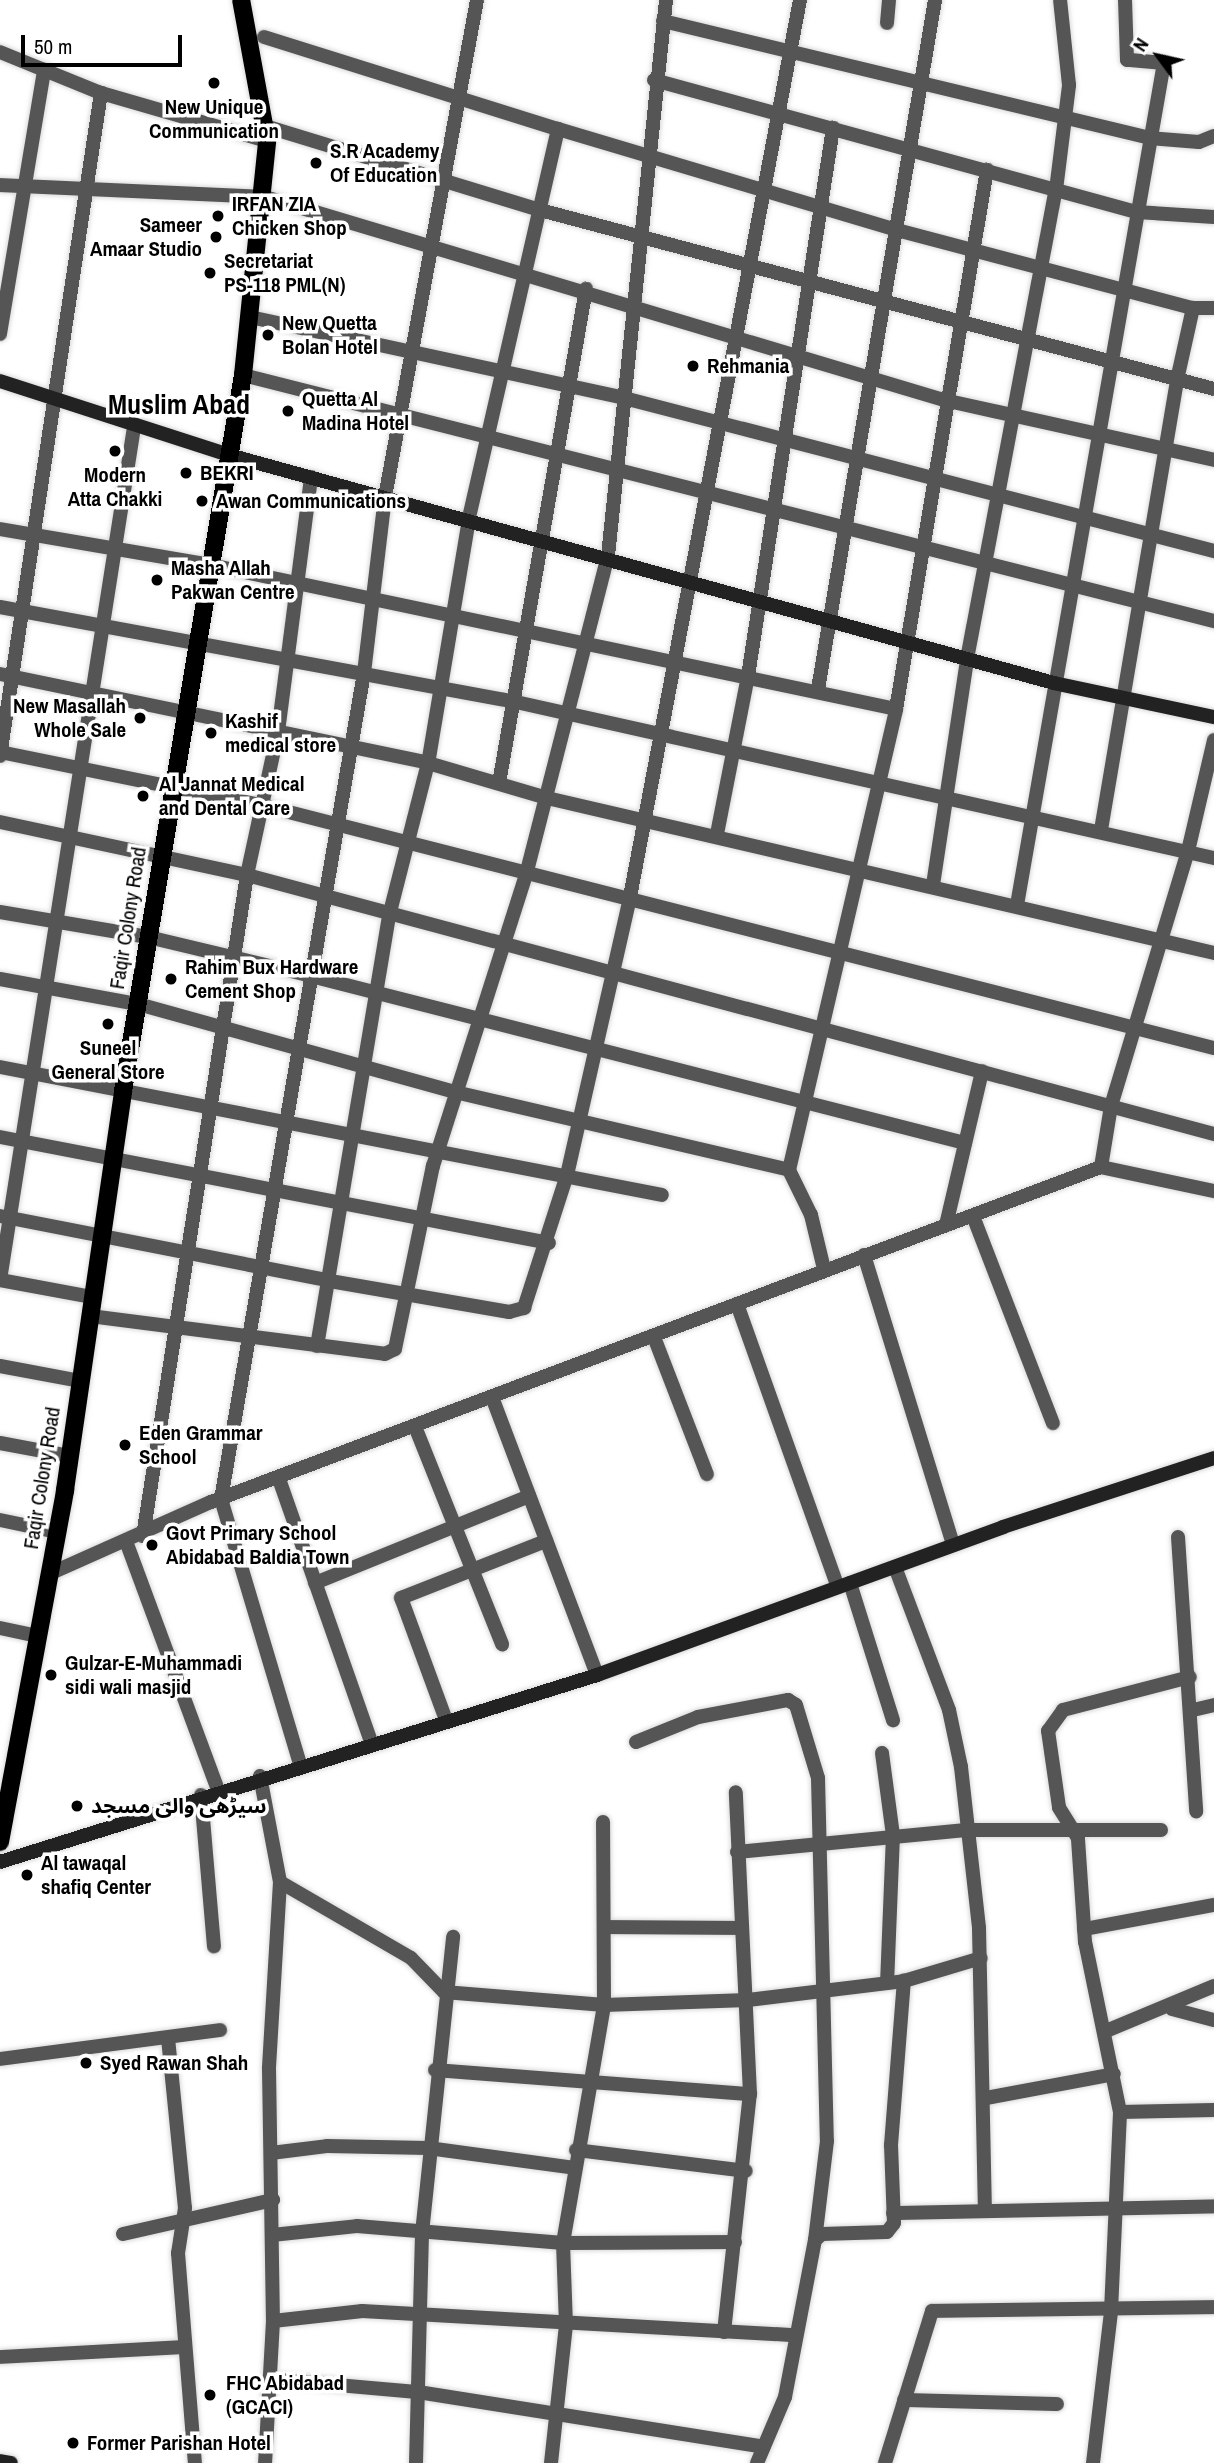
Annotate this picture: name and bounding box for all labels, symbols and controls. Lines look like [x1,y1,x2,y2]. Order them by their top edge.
scale bar [24,21,186,65]
north arrow [1123,21,1193,91]
text: 50 m [34,32,72,61]
text: N [1126,33,1154,56]
marker: New Unique Communication [206,75,222,91]
place label: New Unique Communication [149,94,279,144]
place label: S.R Academy Of Education [330,138,440,188]
marker: S.R Academy Of Education [308,155,324,171]
place label: IRFAN ZIA Chicken Shop [232,191,347,241]
marker: IRFAN ZIA Chicken Shop [210,208,226,224]
place label: Sameer Amaar Studio [90,212,202,262]
marker: Sameer Amaar Studio [208,229,224,245]
place label: Secretariat PS-118 PML(N) [224,248,346,298]
marker: Secretariat PS-118 PML(N) [202,265,218,281]
place label: New Quetta Bolan Hotel [282,310,378,360]
marker: New Quetta Bolan Hotel [260,327,276,343]
place label: Rehmania [707,353,789,379]
marker: Rehmania [685,358,701,374]
place label: Quetta Al Madina Hotel [302,386,409,436]
district label: Muslim Abad [108,387,250,421]
marker: Quetta Al Madina Hotel [280,403,296,419]
marker: Modern Atta Chakki [107,443,123,459]
place label: BEKRI [200,460,254,486]
place label: Modern Atta Chakki [68,462,162,512]
marker: BEKRI [178,465,194,481]
place label: Awan Communications [216,488,406,514]
marker: Awan Communications [194,493,210,509]
place label: Masha Allah Pakwan Centre [171,555,294,605]
marker: Masha Allah Pakwan Centre [149,572,165,588]
place label: New Masallah Whole Sale [13,693,126,743]
place label: Kashif medical store [225,708,336,758]
marker: New Masallah Whole Sale [132,710,148,726]
marker: Kashif medical store [203,725,219,741]
place label: Al Jannat Medical and Dental Care [159,771,304,821]
marker: Al Jannat Medical and Dental Care [133,786,153,806]
street label: Faqir Colony Road [104,845,152,991]
place label: Rahim Bux Hardware Cement Shop [185,954,358,1004]
marker: Rahim Bux Hardware Cement Shop [163,971,179,987]
marker: Suneel General Store [100,1016,116,1032]
place label: Suneel General Store [52,1035,164,1085]
street label: Faqir Colony Road [18,1405,66,1551]
place label: Eden Grammar School [139,1420,262,1470]
marker: Eden Grammar School [117,1437,133,1453]
place label: Govt Primary School Abidabad Baldia Town [166,1520,349,1570]
marker: Govt Primary School Abidabad Baldia Town [144,1537,160,1553]
place label: Gulzar-E-Muhammadi sidi wali masjid [65,1650,242,1700]
marker: Gulzar-E-Muhammadi sidi wali masjid [43,1667,59,1683]
place label: سیڑھی والی مسجد [91,1793,267,1819]
marker: سیڑھی والی مسجد [69,1798,85,1814]
place label: Al tawaqal shafiq Center [41,1850,151,1900]
marker: Al tawaqal shafiq Center [19,1867,35,1883]
place label: Syed Rawan Shah [100,2050,248,2076]
marker: Syed Rawan Shah [78,2055,94,2071]
place label: FHC Abidabad (GCACI) [226,2370,345,2420]
marker: FHC Abidabad (GCACI) [200,2385,220,2405]
place label: Former Parishan Hotel [87,2430,271,2456]
marker: Former Parishan Hotel [65,2435,81,2451]

